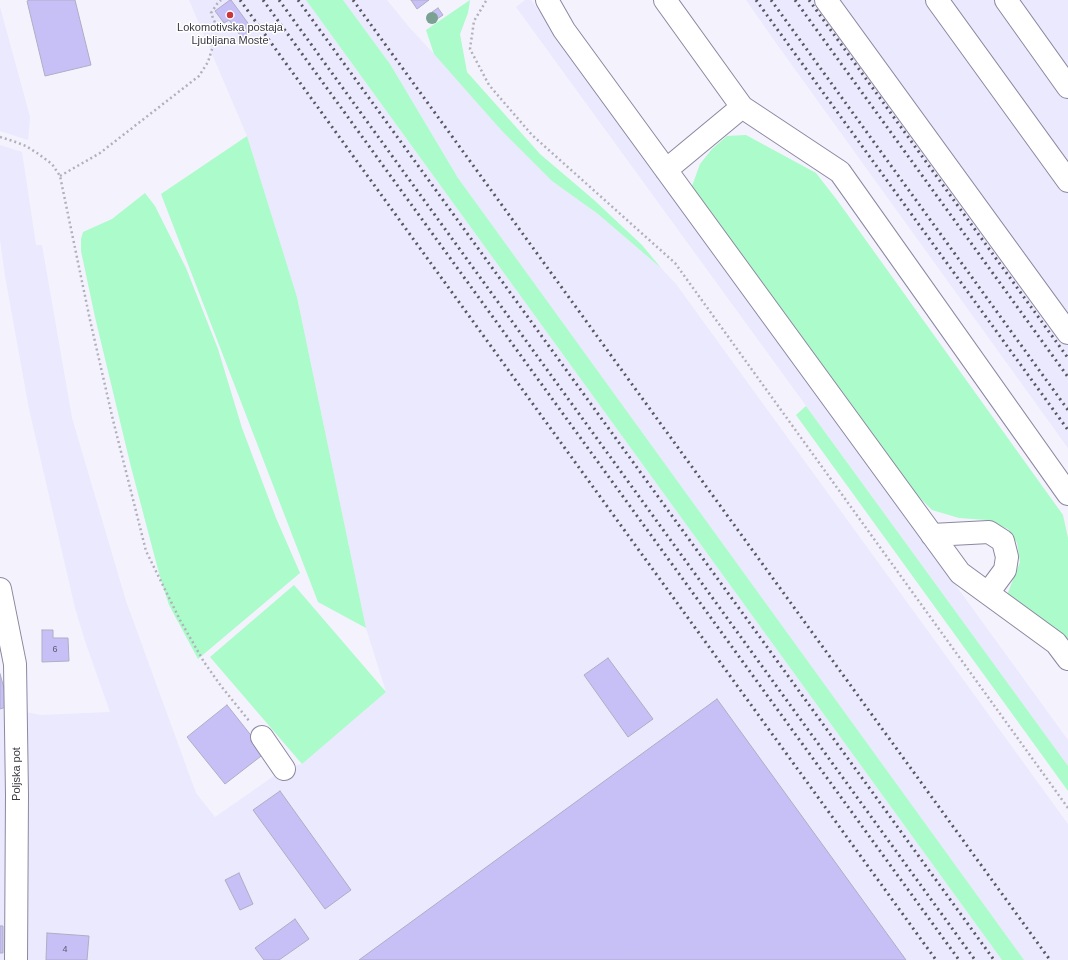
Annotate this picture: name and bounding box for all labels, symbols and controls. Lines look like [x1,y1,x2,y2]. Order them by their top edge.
marker: Lokomotivska postaja Ljubljana Moste [225,10,235,20]
place label: Lokomotivska postaja Ljubljana Moste [177,21,283,47]
house number: 6 [52,645,58,655]
street label: Poljska pot [10,747,24,801]
house number: 4 [62,945,68,955]

